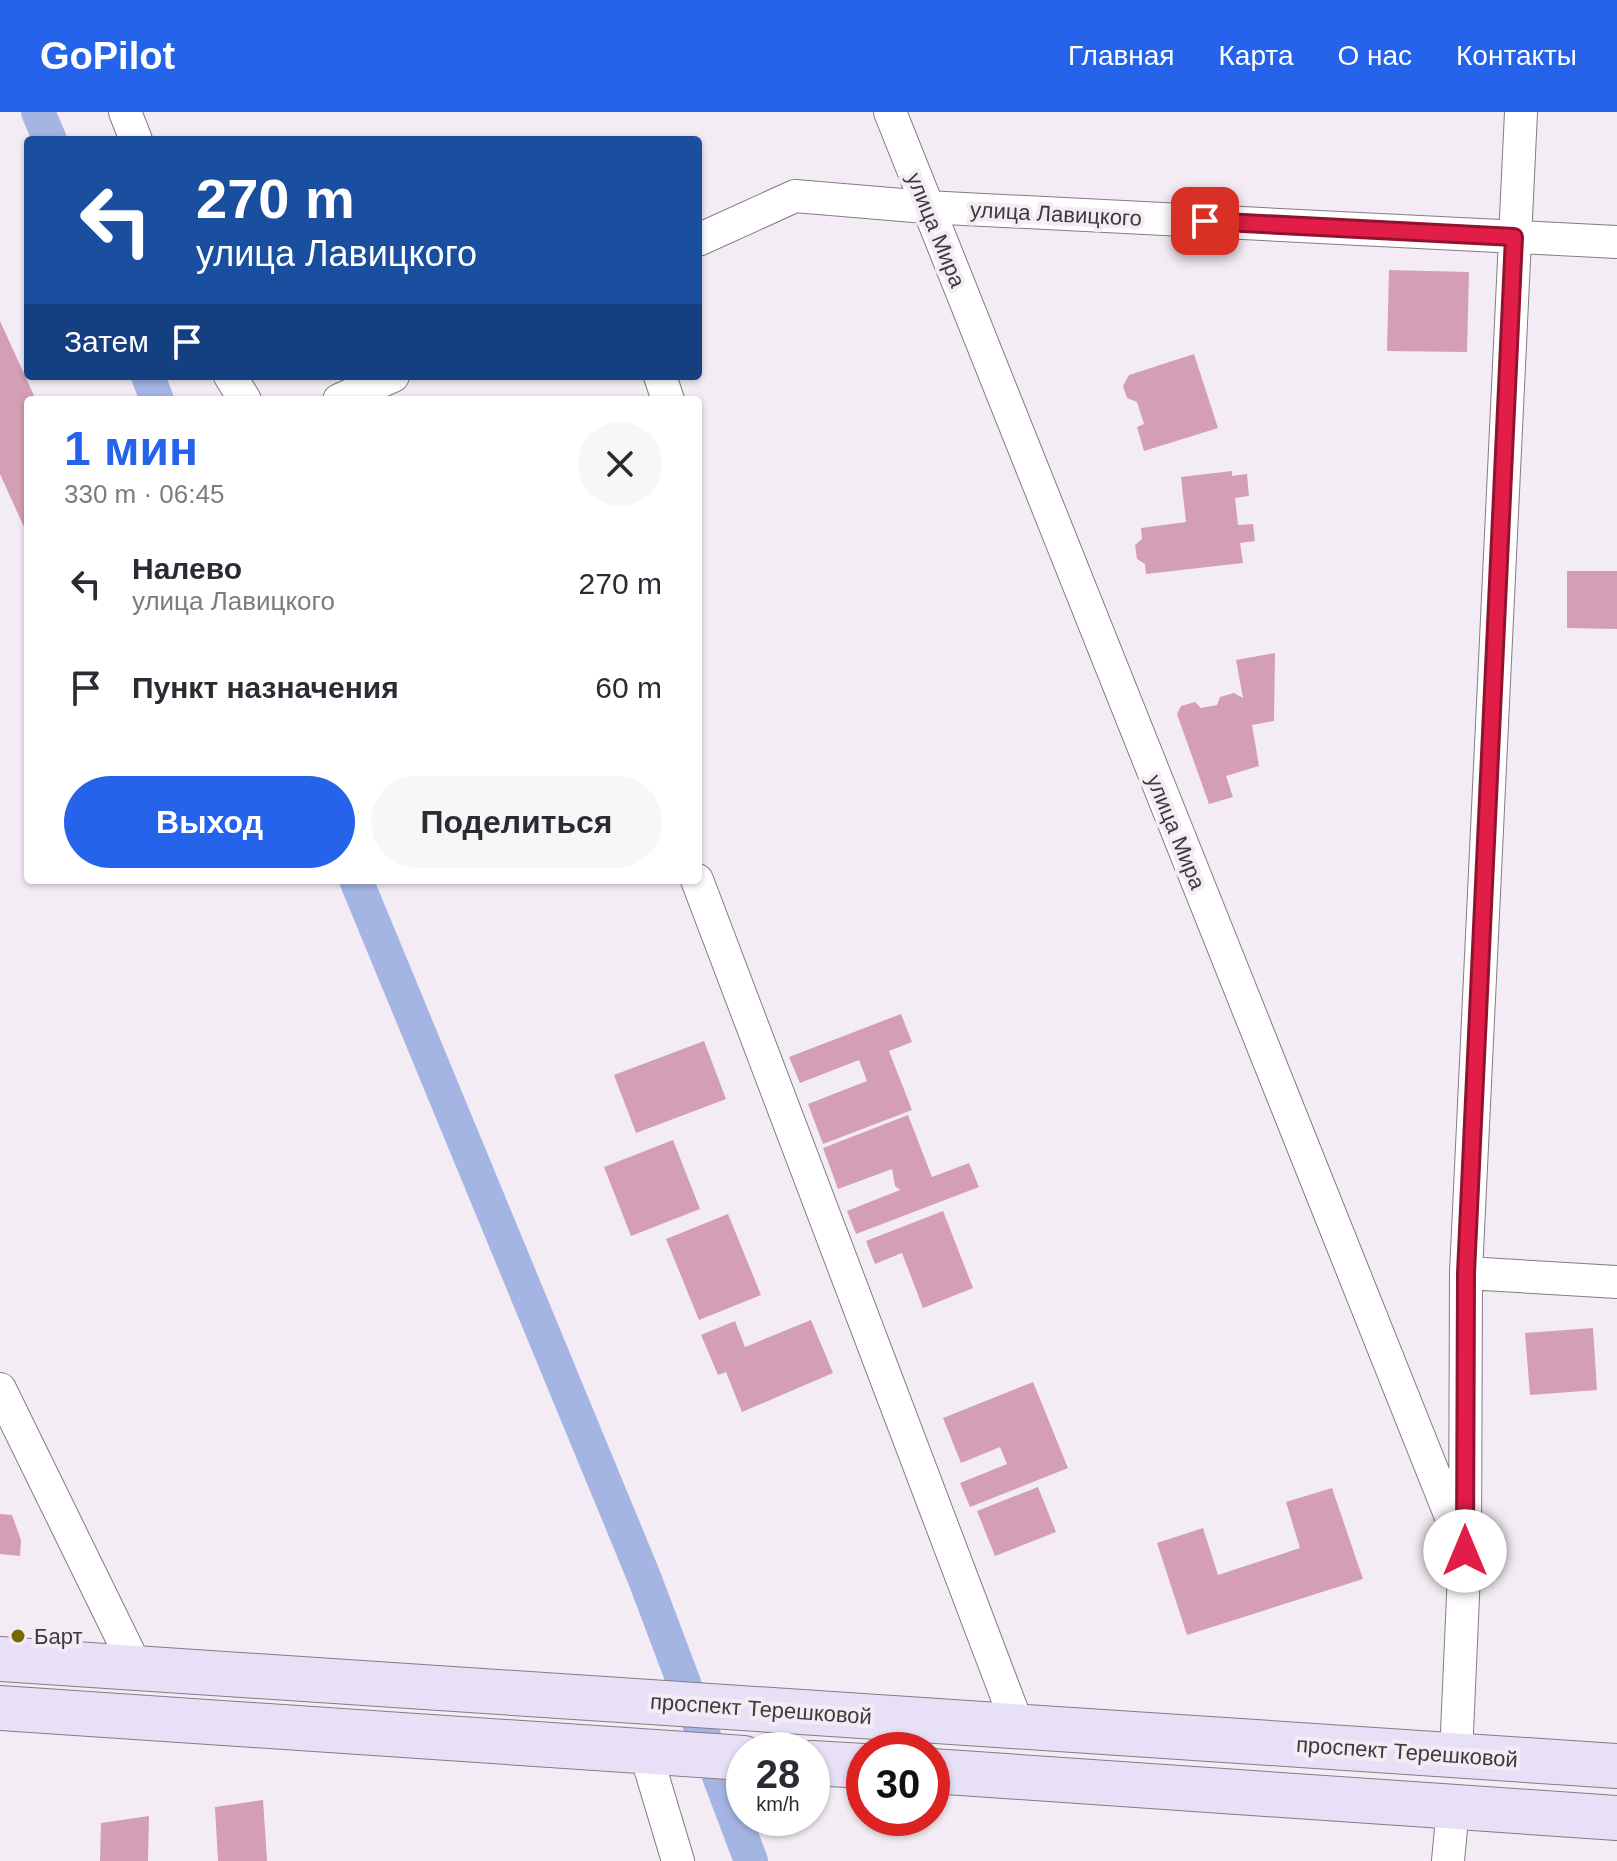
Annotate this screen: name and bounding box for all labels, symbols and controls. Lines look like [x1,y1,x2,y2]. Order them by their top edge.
text: GoPilot [40,35,175,77]
text: Главная [1068,40,1175,71]
text: Карта [1219,40,1293,71]
text: О нас [1337,40,1412,71]
text: Контакты [1456,40,1577,71]
text: 270 m [196,167,355,230]
icon: left [64,168,168,272]
street label: улица Мира [902,169,971,292]
pin [1171,187,1239,255]
street label: улица Лавицкого [970,197,1142,231]
icon: arrive [1183,199,1227,243]
text: улица Лавицкого [196,233,477,274]
icon: arrive [165,320,209,364]
text: Затем [64,325,149,358]
text: 1 мин [64,422,198,475]
button: close [578,422,662,506]
text: 330 m · 06:45 [64,479,224,509]
text: Налево [132,552,242,585]
icon: left [64,562,108,606]
text: 270 m [579,567,662,600]
text: улица Лавицкого [132,586,335,616]
icon: arrive [64,666,108,710]
text: Пункт назначения [132,671,399,704]
text: 60 m [595,671,662,704]
street label: улица Мира [1142,771,1211,894]
button: Выход [64,776,355,868]
button: Поделиться [371,776,662,868]
position arrow [1423,1509,1507,1593]
place label: Барт [34,1624,83,1649]
marker: Барт [9,1627,27,1645]
street label: проспект Терешковой [649,1689,873,1729]
speed limit sign: 30 [846,1732,950,1836]
street label: проспект Терешковой [1295,1732,1519,1772]
text: 28 [756,1752,800,1796]
text: km/h [756,1793,800,1815]

